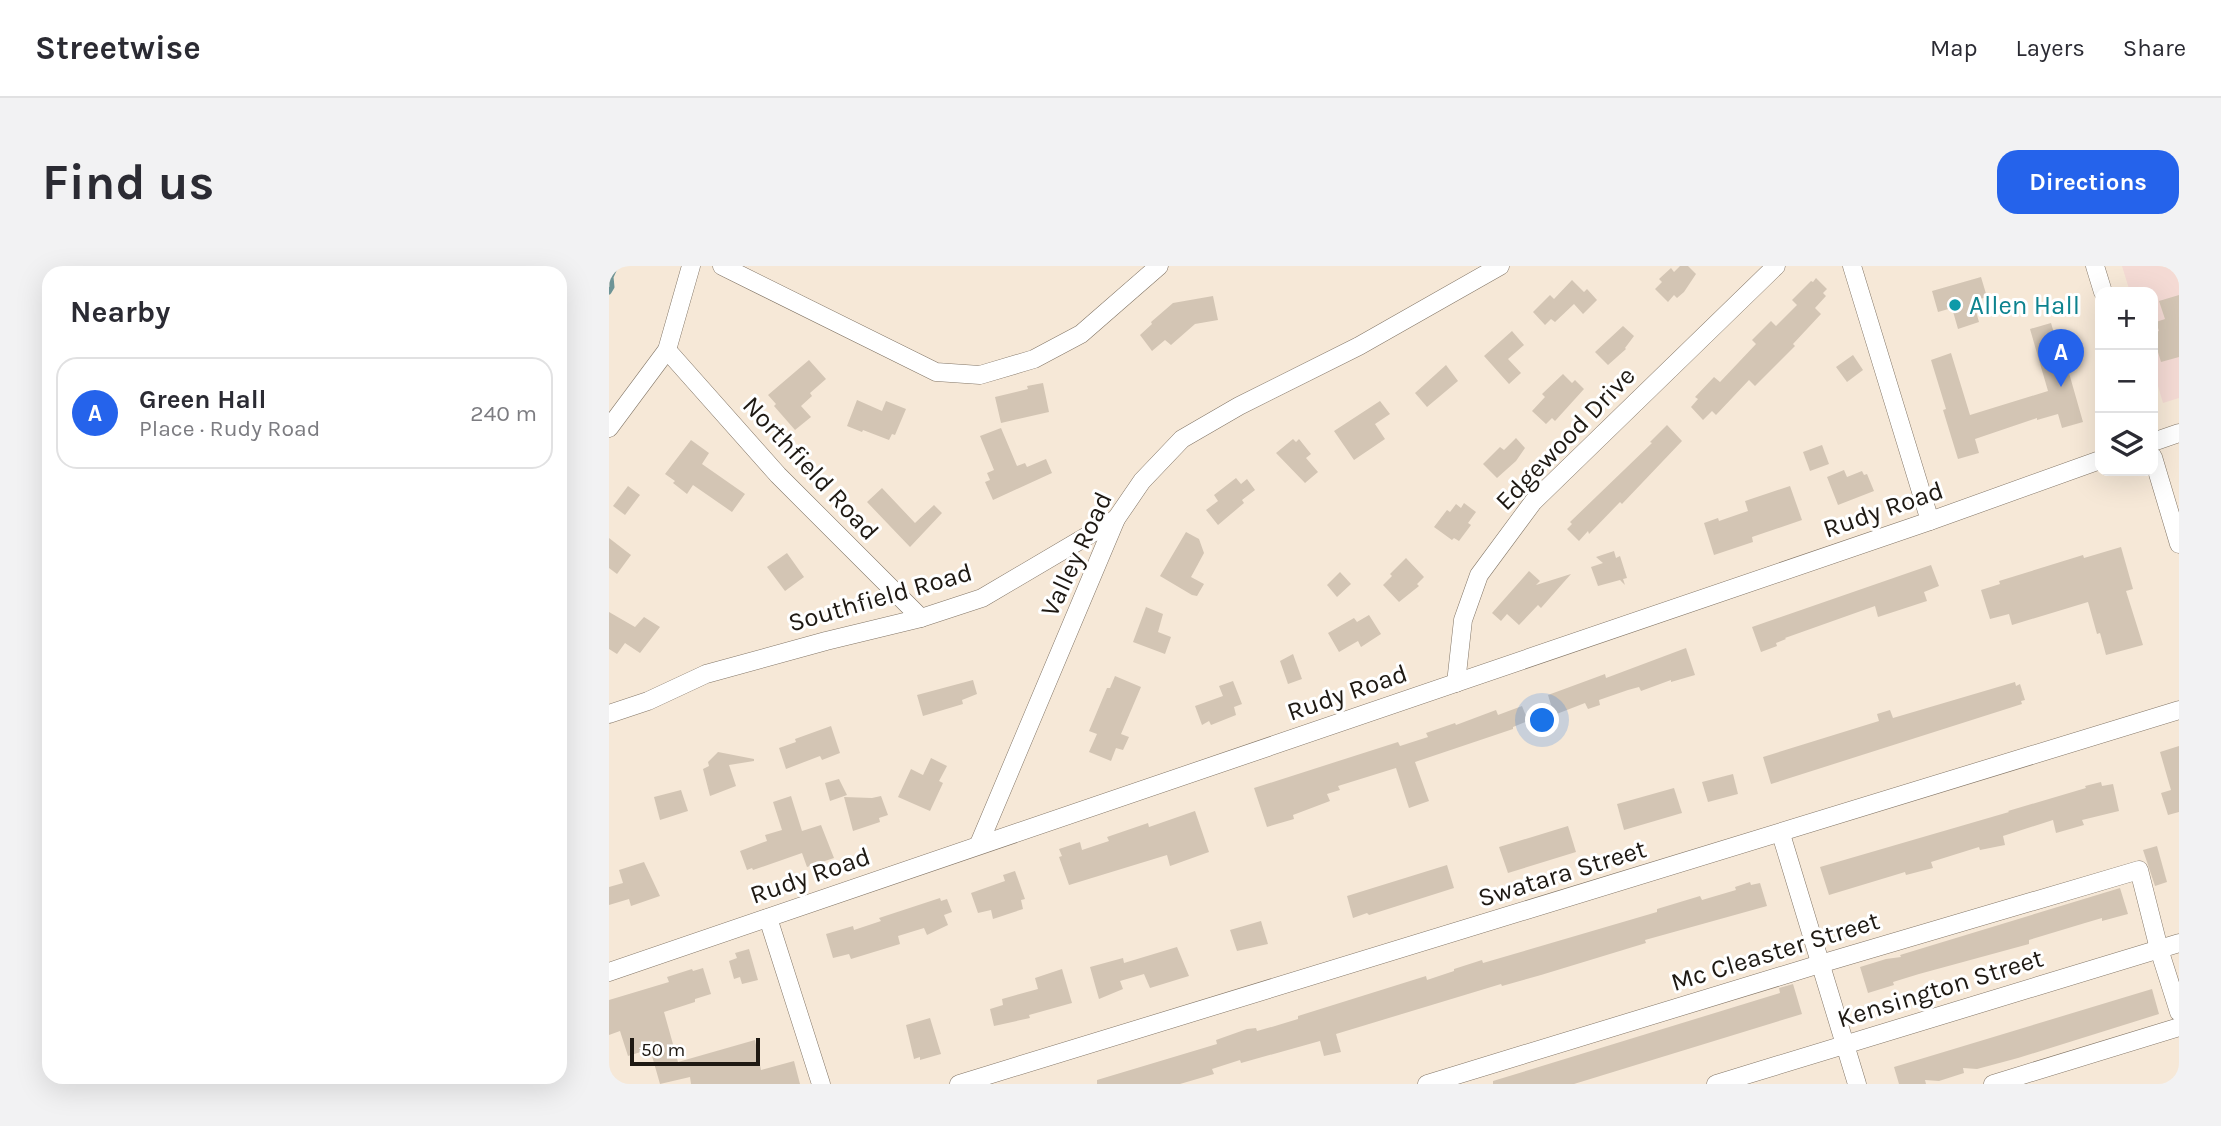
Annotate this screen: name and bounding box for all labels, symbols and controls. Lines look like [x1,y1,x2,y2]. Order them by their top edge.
text: Streetwise [35,29,201,67]
text: Map [1930,34,1978,62]
text: Layers [2016,34,2085,62]
text: Share [2123,34,2186,62]
button: Directions [1997,150,2179,214]
text: Find us [42,154,214,211]
map controls [2095,287,2158,476]
button: + [2095,287,2158,350]
place label: Allen Hall [1969,290,2080,321]
text: Nearby [70,294,170,330]
marker: Allen Hall [1947,297,1963,313]
pin: A [2038,329,2084,387]
button: − [2095,350,2158,413]
street label: Edgewood Drive [1489,360,1642,517]
text: Green Hall [139,384,267,415]
street label: Northfield Road [736,390,885,547]
text: A [88,400,102,427]
text: 240 m [470,400,537,427]
button: layers [2095,413,2158,476]
text: Place · Rudy Road [139,415,320,442]
street label: Rudy Road [1819,474,1947,545]
street label: Valley Road [1034,487,1119,622]
street label: Southfield Road [785,556,976,639]
street label: Rudy Road [1283,657,1411,728]
your location [1525,703,1559,737]
street label: Swatara Street [1474,833,1650,914]
street label: Rudy Road [746,840,874,911]
street label: Mc Cleaster Street [1667,905,1883,998]
street label: Kensington Street [1833,942,2047,1035]
scale bar [630,1035,759,1067]
text: 50 m [641,1039,685,1061]

